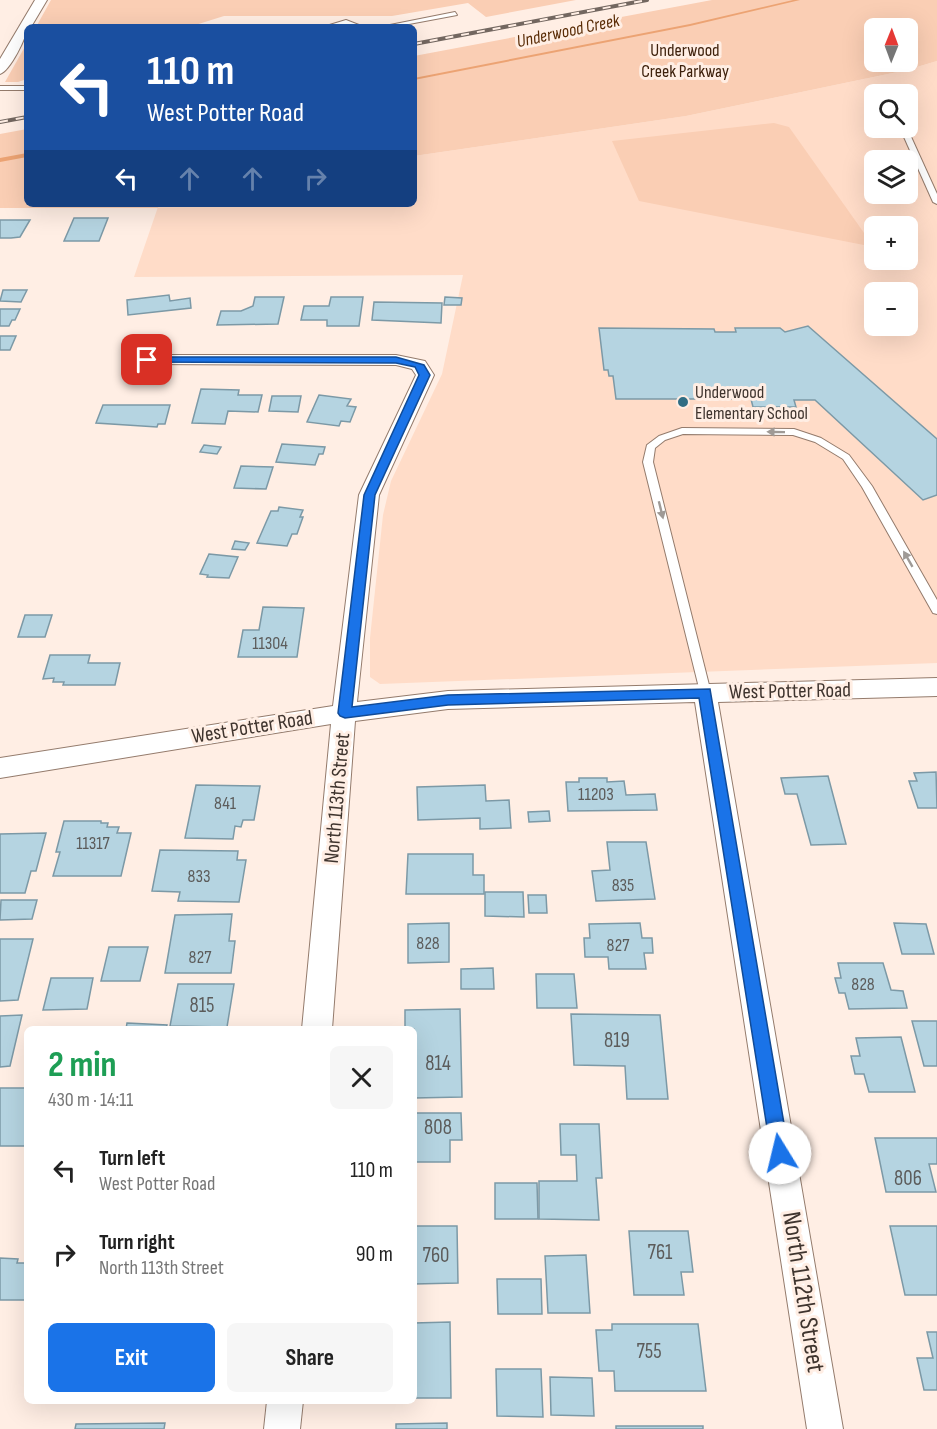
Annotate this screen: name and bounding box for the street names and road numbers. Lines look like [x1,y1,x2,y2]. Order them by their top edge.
street label: West Potter Road [729,677,851,705]
street label: West Potter Road [190,705,314,749]
street label: North 113th Street [319,732,355,864]
street label: North 112th Street [775,1209,831,1375]

